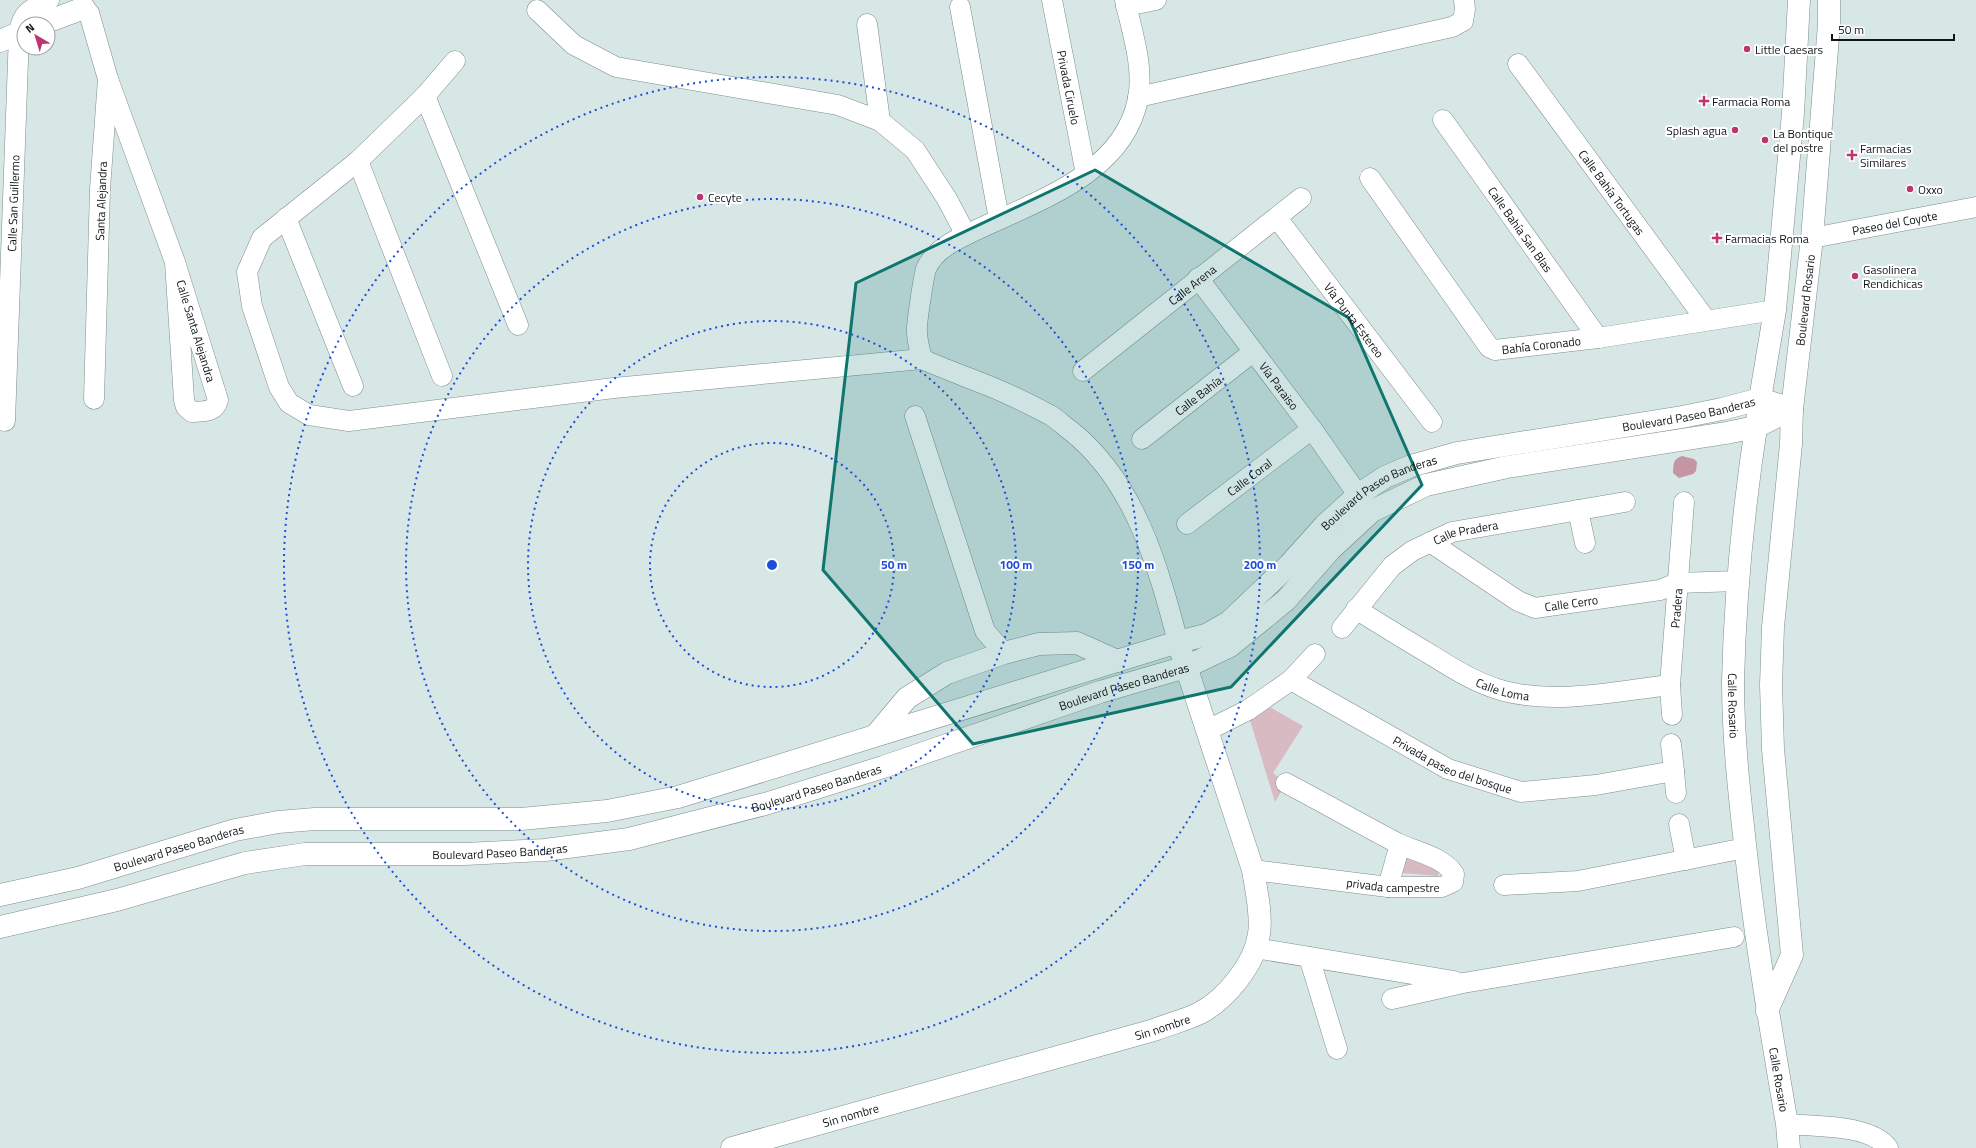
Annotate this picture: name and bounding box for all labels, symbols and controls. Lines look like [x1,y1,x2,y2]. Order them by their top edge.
north arrow [16,16,56,56]
scale bar [1832,16,1954,42]
text: N [22,19,38,37]
text: 50 m [1838,20,1864,39]
place label: Little Caesars [1755,40,1824,59]
marker: Little Caesars [1742,44,1752,54]
street label: Privada Ciruelo [1053,48,1086,126]
place label: Farmacia Roma [1712,92,1790,111]
marker: Farmacia Roma [1699,96,1709,106]
place label: Splash agua [1666,121,1727,140]
place label: La Bontique del postre [1773,124,1833,157]
marker: Splash agua [1730,125,1740,135]
marker: La Bontique del postre [1760,135,1770,145]
place label: Farmacias Similares [1860,139,1912,172]
street label: Calle Bahía Tortugas [1574,145,1650,239]
marker: Farmacias Similares [1847,150,1857,160]
street label: Calle San Guillermo [2,154,24,252]
street label: Santa Alejandra [90,161,112,241]
place label: Oxxo [1918,180,1943,199]
street label: Calle Bahía San Blas [1484,182,1558,276]
marker: Oxxo [1905,184,1915,194]
place label: Cecyte [708,188,742,207]
marker: Cecyte [695,192,705,202]
street label: Paseo del Coyote [1850,205,1939,240]
place label: Farmacias Roma [1725,229,1809,248]
marker: Farmacias Roma [1712,233,1722,243]
street label: Boulevard Rosario [1790,253,1820,347]
street label: Calle Arena [1164,260,1220,310]
place label: Gasolinera Rendichicas [1863,260,1923,293]
marker: Gasolinera Rendichicas [1850,271,1860,281]
street label: Calle Santa Alejandra [171,277,221,385]
street label: Vía Punta Estereo [1320,278,1389,362]
street label: Bahía Coronado [1501,331,1582,359]
street label: Vía Paraiso [1255,358,1304,414]
street label: Calle Bahía [1170,371,1226,420]
street label: Boulevard Paseo Banderas [1621,391,1758,436]
street label: Boulevard Paseo Banderas [1316,450,1439,534]
street label: Calle Coral [1222,453,1276,500]
street label: Calle Pradera [1430,515,1499,549]
text: 50 m [881,555,907,574]
text: 100 m [1000,555,1032,574]
text: 150 m [1122,555,1154,574]
text: 200 m [1244,555,1276,574]
centre of rings [765,558,779,572]
street label: Pradera [1665,588,1687,629]
street label: Calle Cerro [1543,590,1599,616]
street label: Boulevard Paseo Banderas [1056,657,1192,715]
street label: Calle Loma [1473,672,1531,705]
street label: Calle Rosario [1723,673,1744,739]
street label: Privada paseo del bosque [1390,730,1515,798]
street label: Boulevard Paseo Banderas [749,758,884,817]
street label: Boulevard Paseo Banderas [111,819,246,876]
street label: Boulevard Paseo Banderas [432,838,569,864]
street label: privada campestre [1345,872,1440,897]
street label: Sin nombre [1132,1009,1193,1045]
street label: Calle Rosario [1765,1046,1794,1113]
street label: Sin nombre [820,1098,881,1132]

